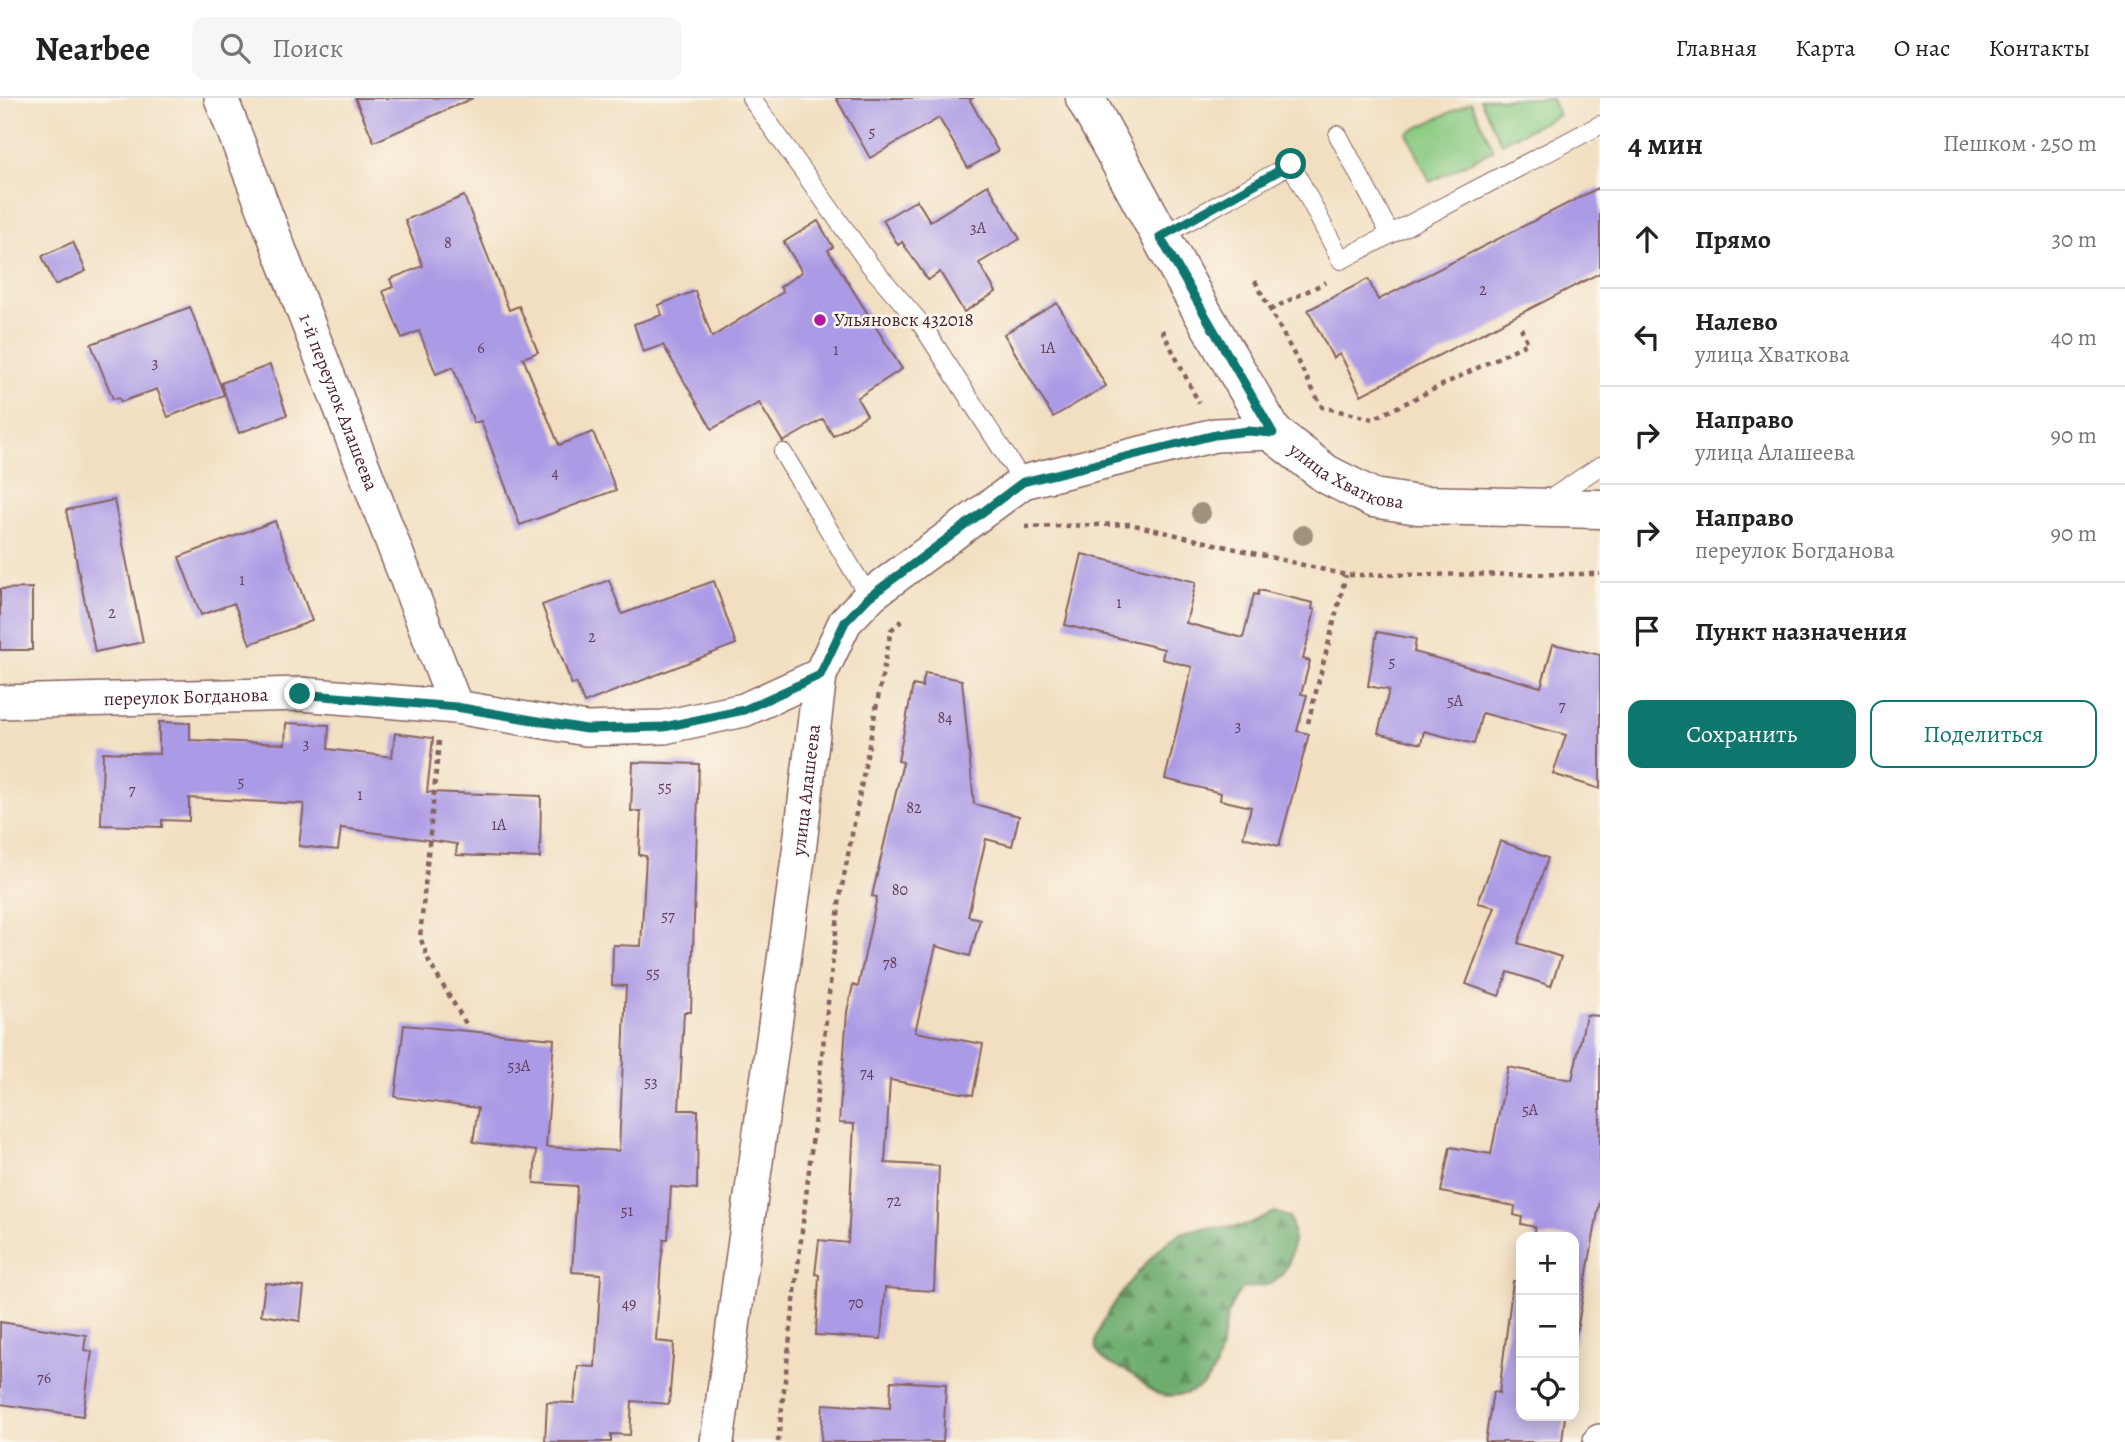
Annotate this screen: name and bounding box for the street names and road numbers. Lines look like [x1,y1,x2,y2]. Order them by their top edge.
street label: 1-й переулок Алашеева [292,310,384,495]
street label: улица Хваткова [1282,436,1406,516]
street label: переулок Богданова [103,682,269,712]
street label: улица Алашеева [786,723,827,858]

